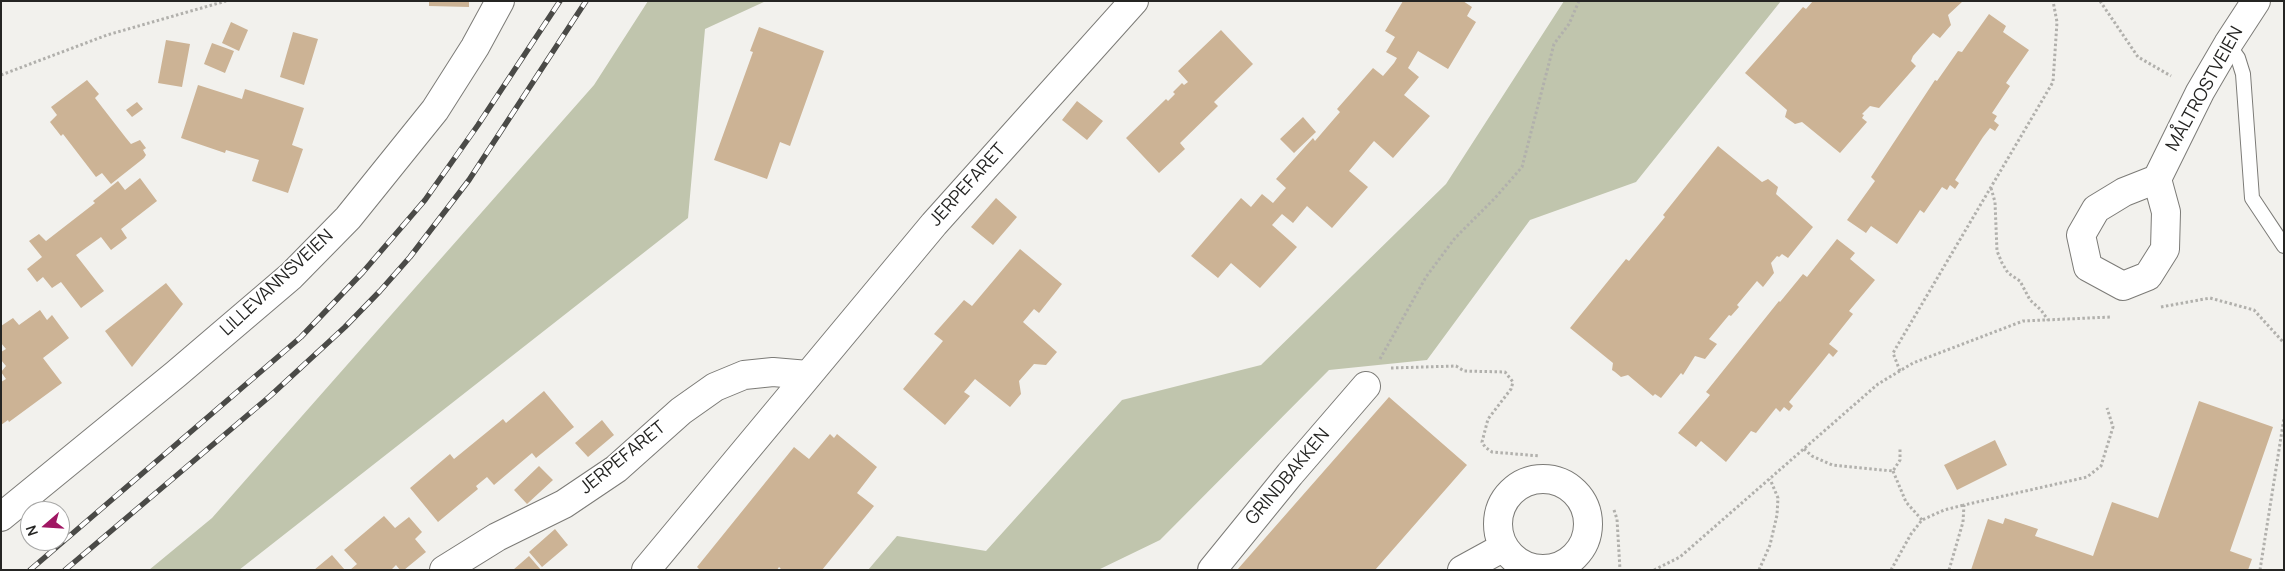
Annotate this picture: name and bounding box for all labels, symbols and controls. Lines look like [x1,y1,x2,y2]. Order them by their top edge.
street label: MÅLTROSTVEIEN [2162,23,2248,155]
street label: JERPEFARET [925,139,1011,231]
street label: LILLEVANNSVEIEN [216,225,338,341]
street label: JERPEFARET [576,417,670,499]
street label: GRINDBAKKEN [1241,424,1335,530]
north arrow [20,501,70,551]
text: N [21,523,42,539]

